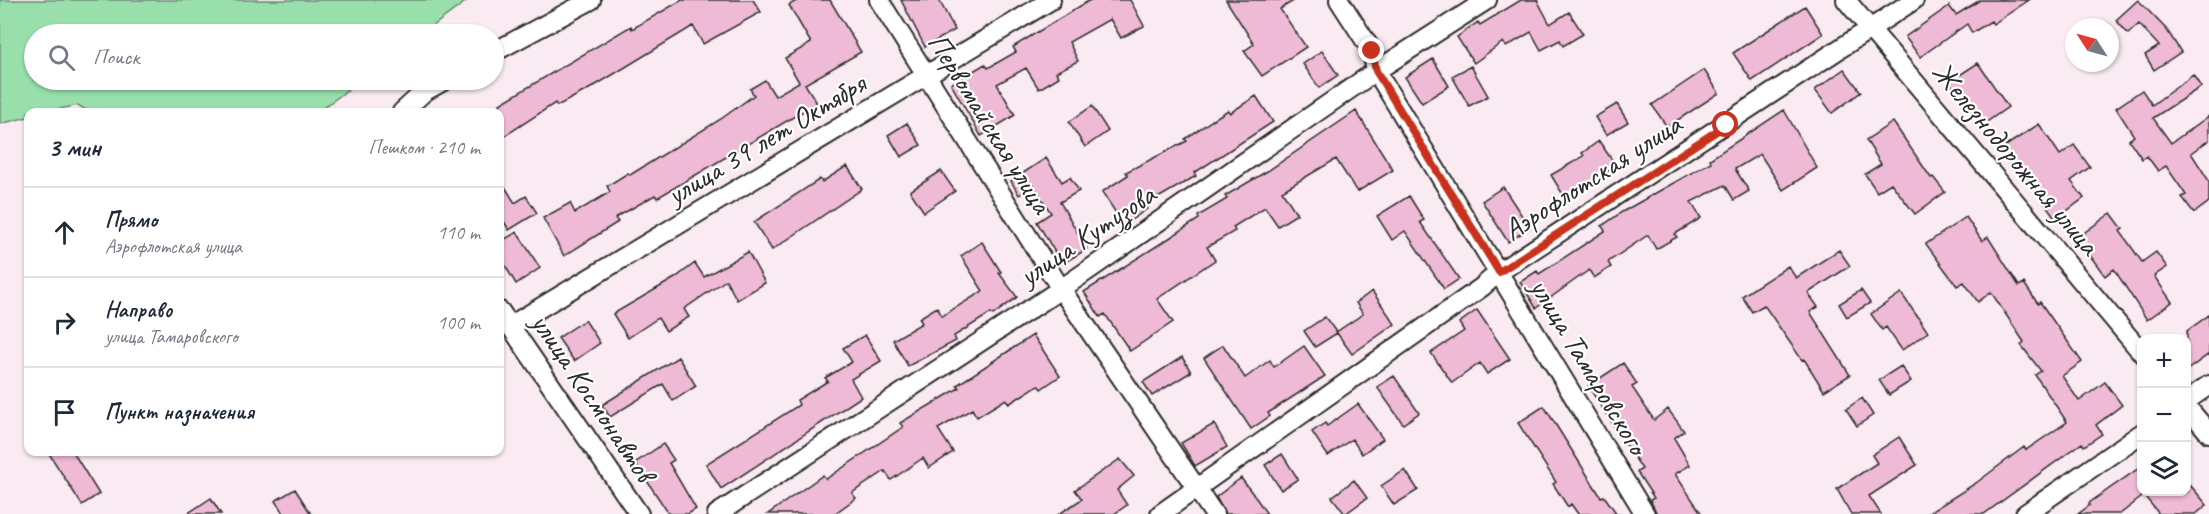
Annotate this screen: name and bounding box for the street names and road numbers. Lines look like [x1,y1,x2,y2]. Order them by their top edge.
street label: Первомайская улица [919,26,1062,222]
street label: Железнодорожная улица [1924,53,2109,264]
street label: улица 39 лет Октября [658,63,875,214]
street label: Аэрофлотская улица [1496,104,1690,249]
street label: улица Кутузова [1010,174,1164,296]
street label: улица Тамаровского [1520,269,1658,464]
street label: улица Космонавтов [522,304,666,493]

